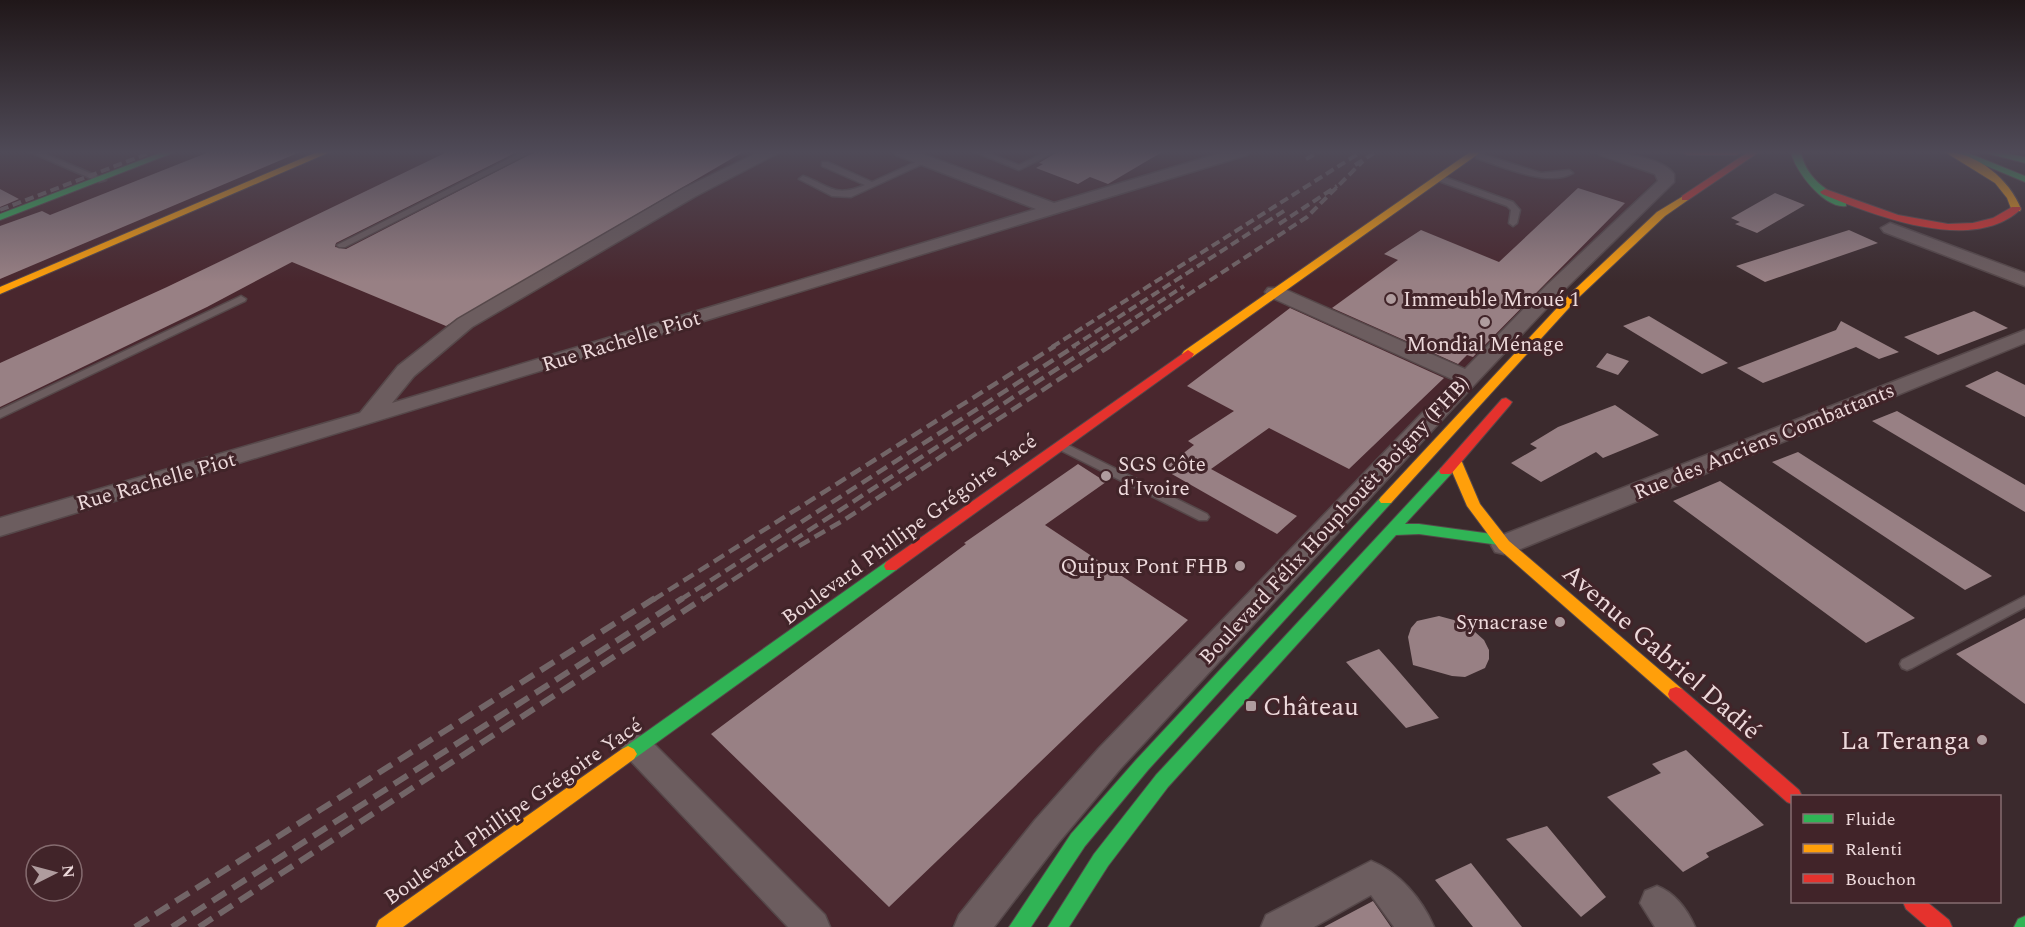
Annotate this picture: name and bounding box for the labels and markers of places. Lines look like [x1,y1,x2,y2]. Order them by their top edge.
place label: Immeuble Mroué 1 [1403,284,1580,316]
marker: Immeuble Mroué 1 [1384,292,1398,306]
marker: Mondial Ménage [1478,315,1492,329]
place label: Mondial Ménage [1406,329,1564,361]
place label: SGS Côte d'Ivoire [1118,449,1206,505]
marker: SGS Côte d'Ivoire [1099,469,1113,483]
place label: Quipux Pont FHB [1060,551,1228,583]
marker: Quipux Pont FHB [1233,559,1247,573]
place label: Synacrase [1456,607,1548,639]
marker: Synacrase [1553,615,1567,629]
place label: Château [1263,687,1359,727]
marker: Château [1244,699,1258,713]
place label: La Teranga [1841,721,1970,761]
marker: La Teranga [1975,733,1989,747]

